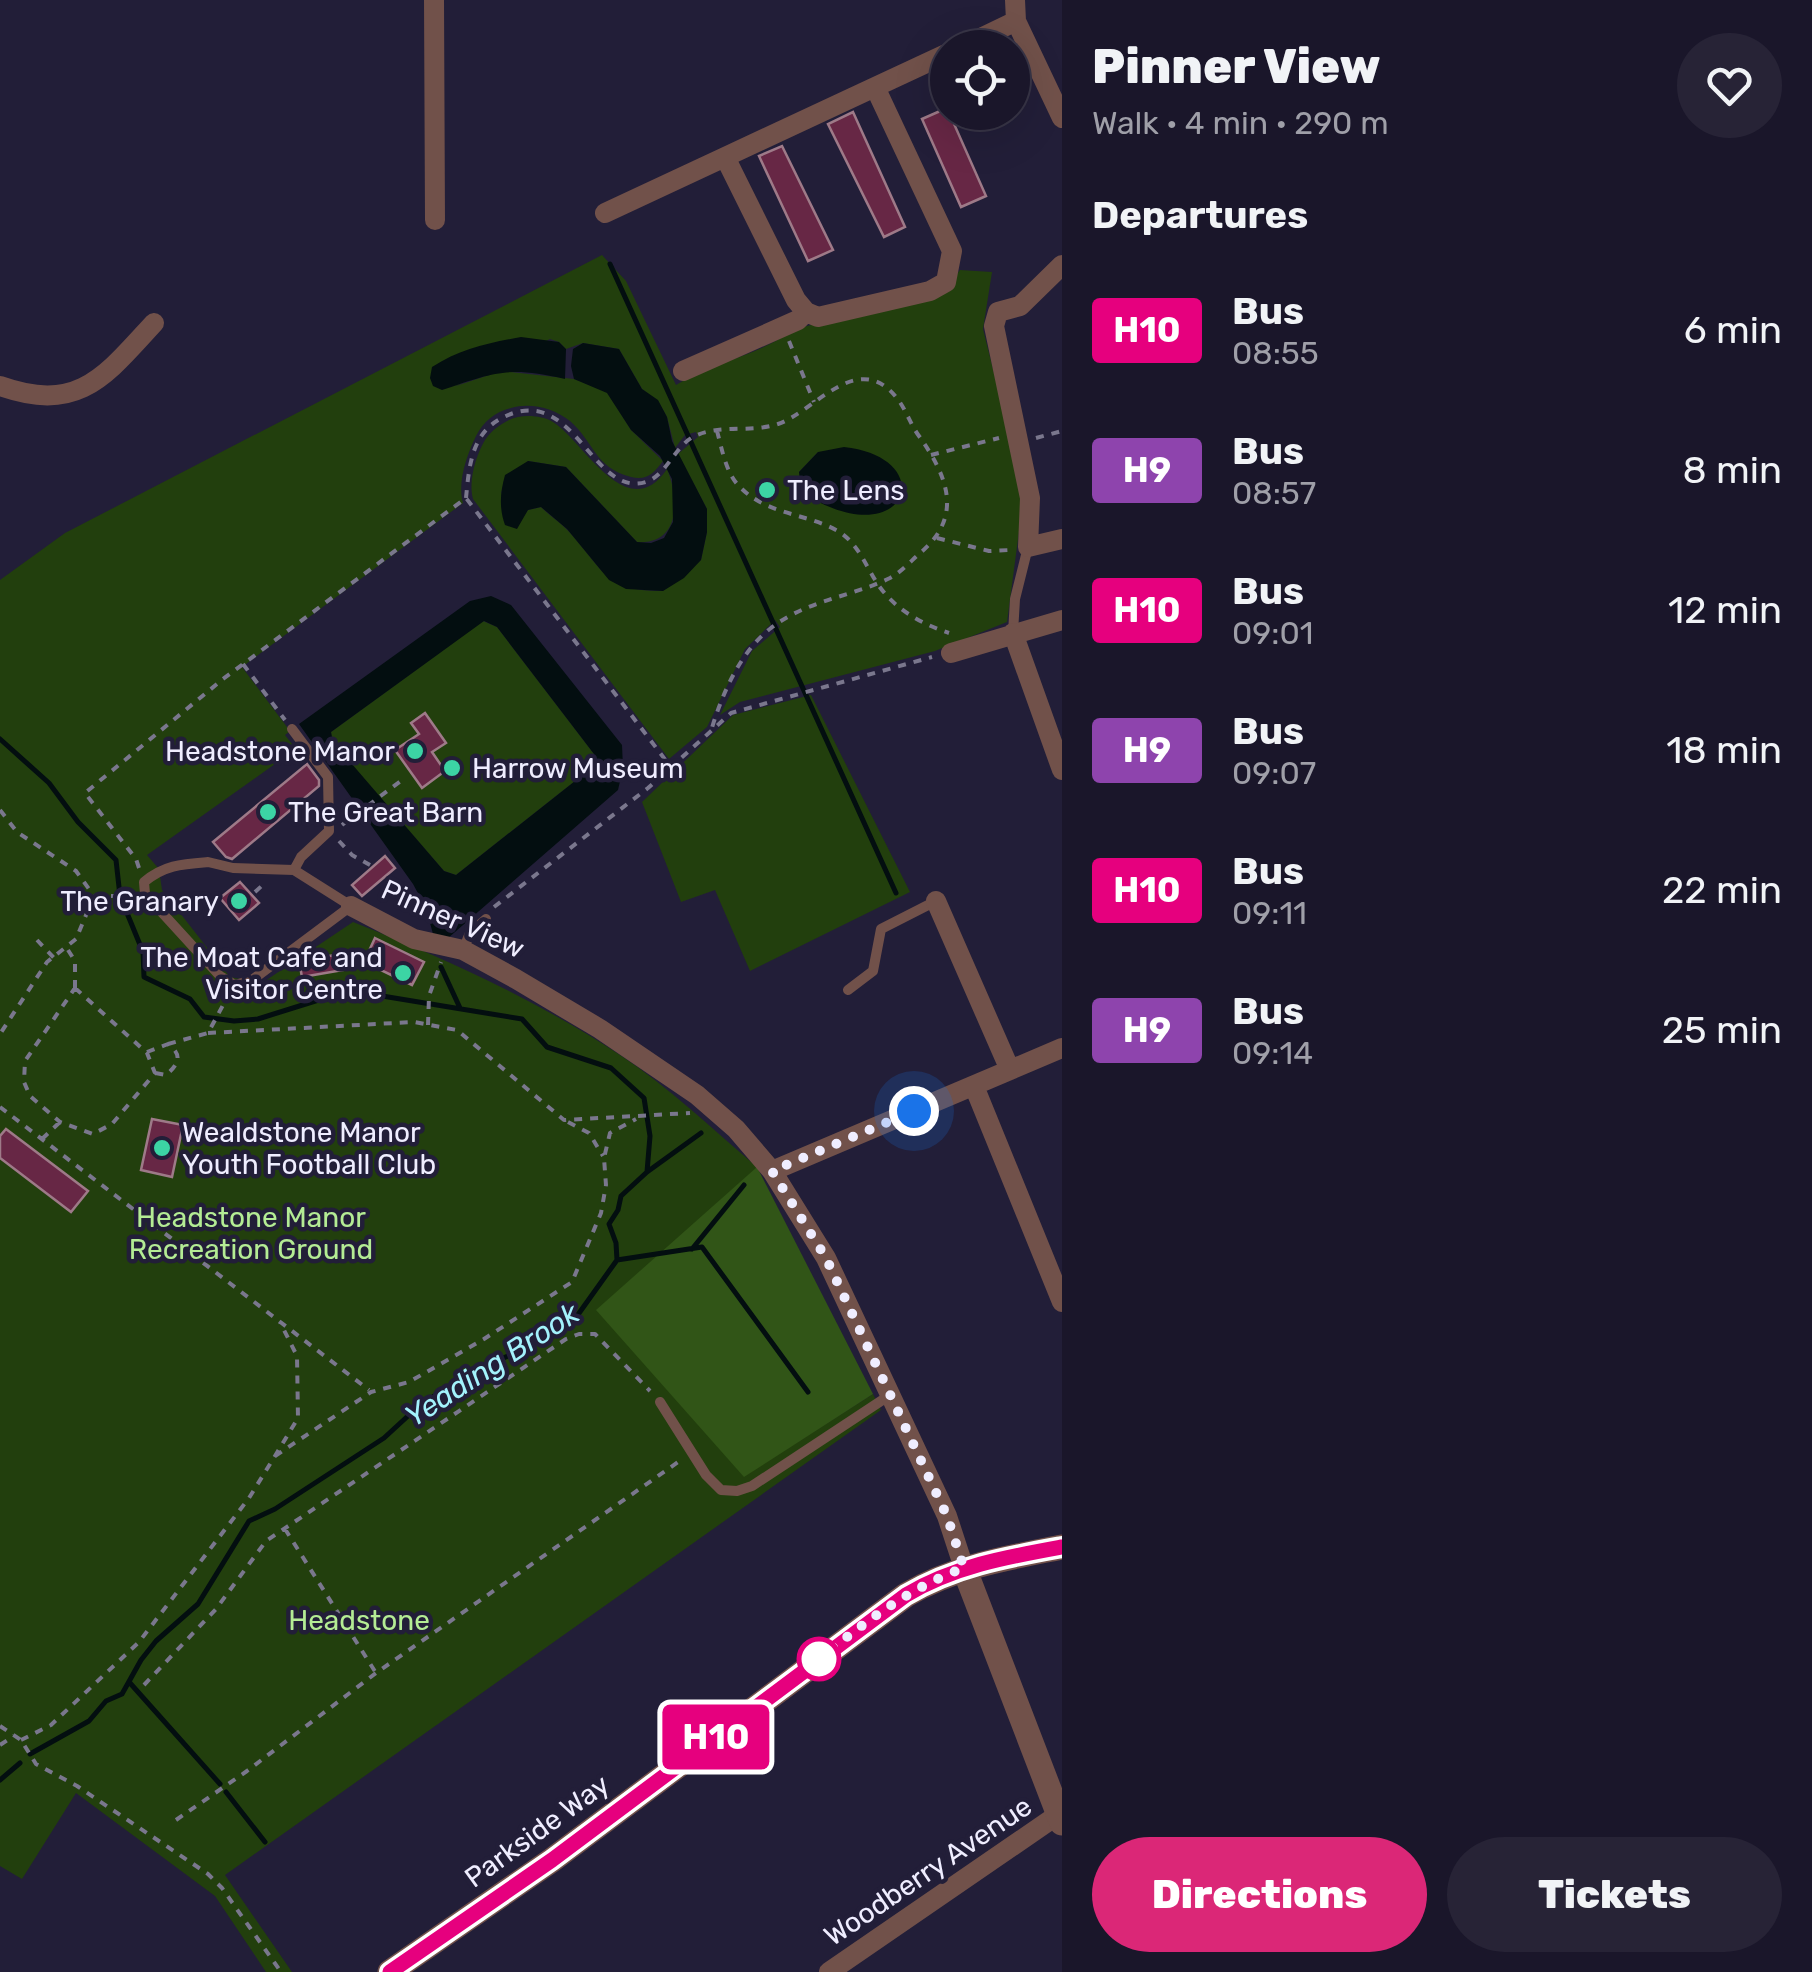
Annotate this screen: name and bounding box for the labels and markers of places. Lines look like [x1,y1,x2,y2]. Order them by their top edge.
place label: The Lens [787,474,905,507]
marker: The Lens [756,479,778,501]
place label: Headstone Manor [165,735,395,768]
marker: Headstone Manor [404,740,426,762]
place label: Harrow Museum [472,752,684,785]
marker: Harrow Museum [441,757,463,779]
place label: The Great Barn [288,796,483,829]
marker: The Great Barn [257,801,279,823]
place label: The Granary [60,885,219,918]
marker: The Granary [228,890,250,912]
place label: The Moat Cafe and Visitor Centre [140,941,383,1006]
marker: The Moat Cafe and Visitor Centre [392,962,414,984]
place label: Wealdstone Manor Youth Football Club [182,1116,436,1181]
marker: Wealdstone Manor Youth Football Club [151,1137,173,1159]
unlabelled marker [798,1638,840,1680]

